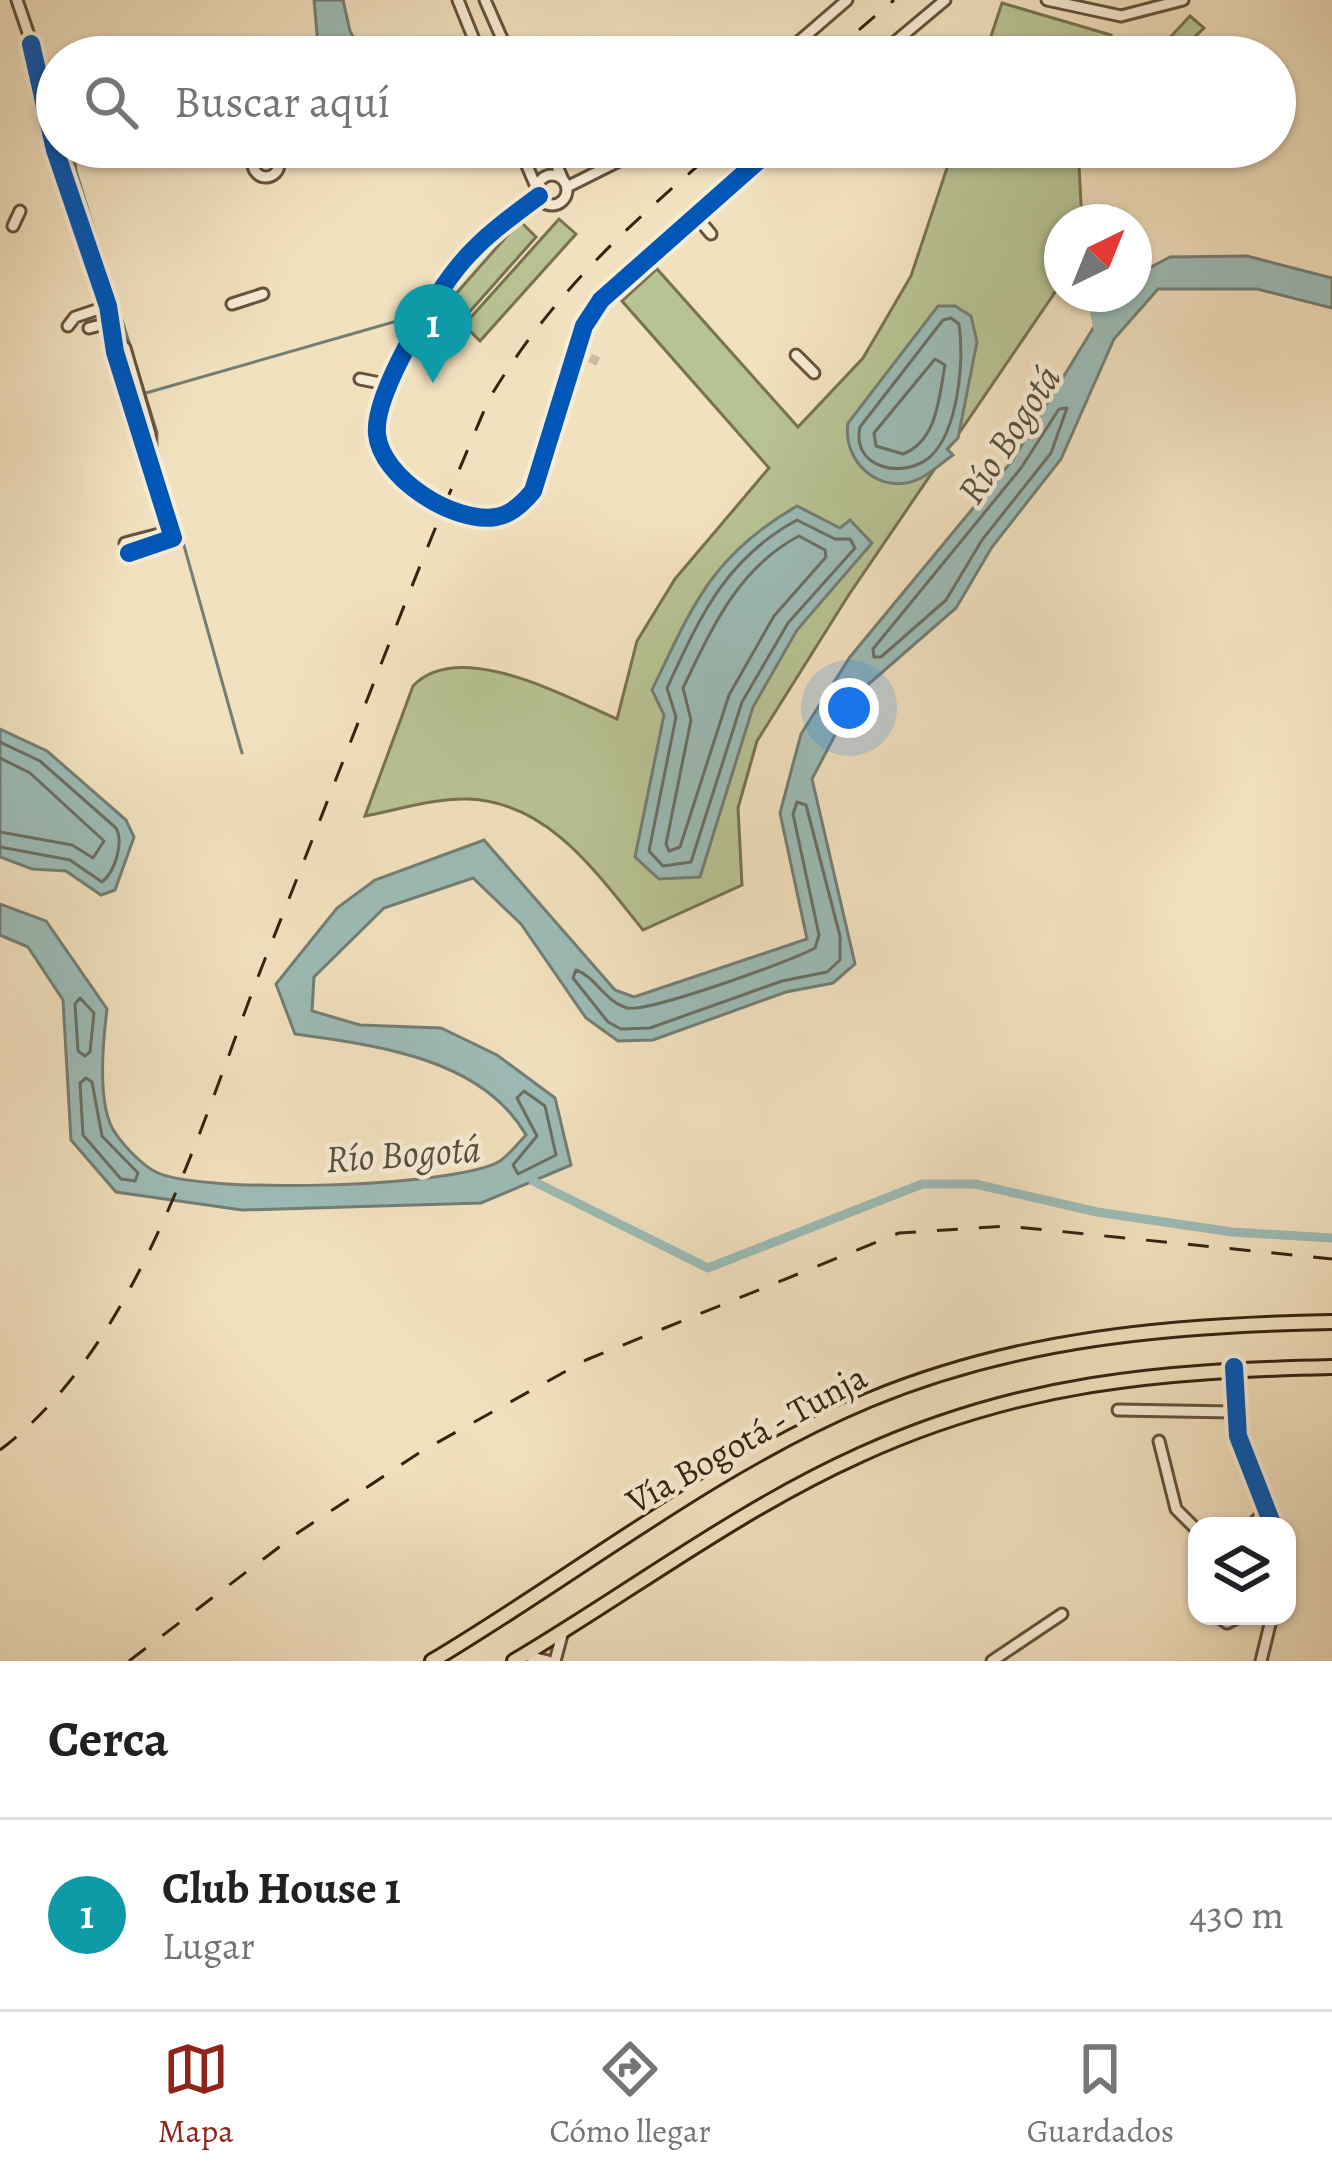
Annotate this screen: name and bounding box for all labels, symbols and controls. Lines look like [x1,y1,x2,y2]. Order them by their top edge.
search box [36,36,1296,168]
icon: search [78,69,144,135]
text: Buscar aquí [174,71,390,133]
north arrow [1044,204,1152,312]
pin: 1 [394,284,472,383]
water label: Río Bogotá [944,355,1073,514]
your location [819,678,879,738]
water label: Río Bogotá [324,1122,482,1185]
street label: Vía Bogotá - Tunja [616,1352,876,1525]
map controls [1188,1517,1296,1625]
button: layers [1188,1517,1296,1625]
text: Cerca [48,1704,169,1774]
text: Club House 1 [162,1857,401,1919]
text: 1 [80,1888,94,1941]
text: 430 m [1189,1888,1284,1941]
text: Lugar [162,1919,255,1972]
tab: Mapa [158,2036,234,2153]
tab: Cómo llegar [549,2036,711,2153]
tab: Guardados [1027,2036,1174,2153]

